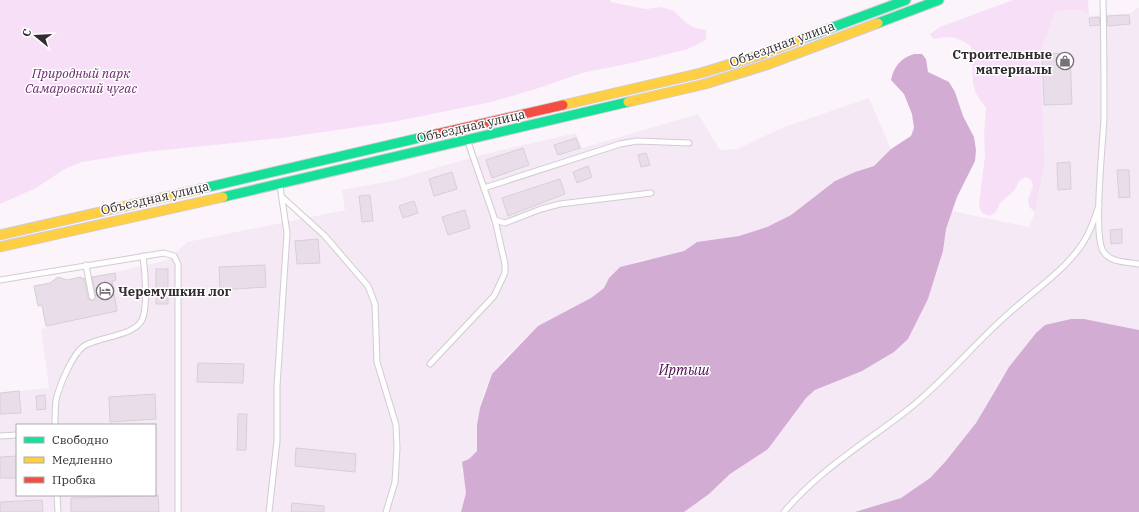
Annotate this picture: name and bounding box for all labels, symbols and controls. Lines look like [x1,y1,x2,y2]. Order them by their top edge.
north arrow [16,16,56,56]
street label: Объездная улица [727,17,837,71]
text: С [19,27,34,39]
place label: Строительные материалы [952,46,1052,78]
shop icon: Строительные материалы [1055,51,1075,71]
park label: Природный парк Самаровский чугас [25,65,137,97]
street label: Объездная улица [415,105,527,147]
street label: Объездная улица [99,177,211,219]
hotel icon: Черемушкин лог [95,281,115,301]
place label: Черемушкин лог [118,283,231,300]
water label: Иртыш [658,361,710,379]
legend [16,424,156,496]
text: Свободно [52,432,109,447]
text: Медленно [52,452,113,467]
text: Пробка [52,472,96,487]

